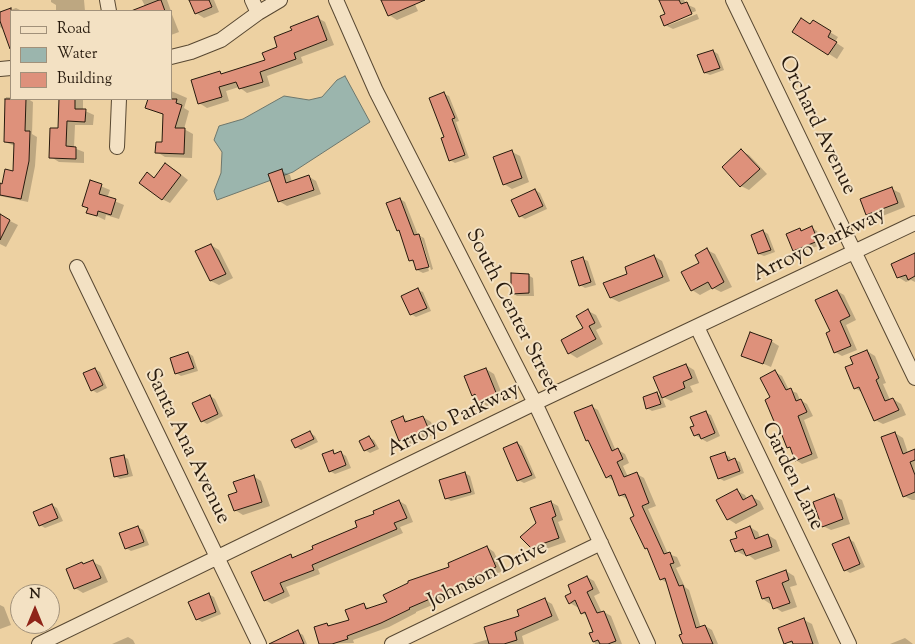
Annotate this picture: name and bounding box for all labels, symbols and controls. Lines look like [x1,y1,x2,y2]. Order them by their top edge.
legend [10,10,172,100]
text: Road [57,19,91,40]
text: Water [57,44,97,65]
street label: Orchard Avenue [772,52,860,200]
text: Building [57,69,112,90]
street label: Arroyo Parkway [750,203,890,289]
street label: South Center Street [458,225,564,399]
street label: Santa Ana Avenue [138,365,234,529]
street label: Arroyo Parkway [384,378,524,464]
street label: Garden Lane [754,419,828,535]
street label: Johnson Drive [424,536,552,616]
north arrow [10,584,60,634]
text: N [29,585,41,605]

